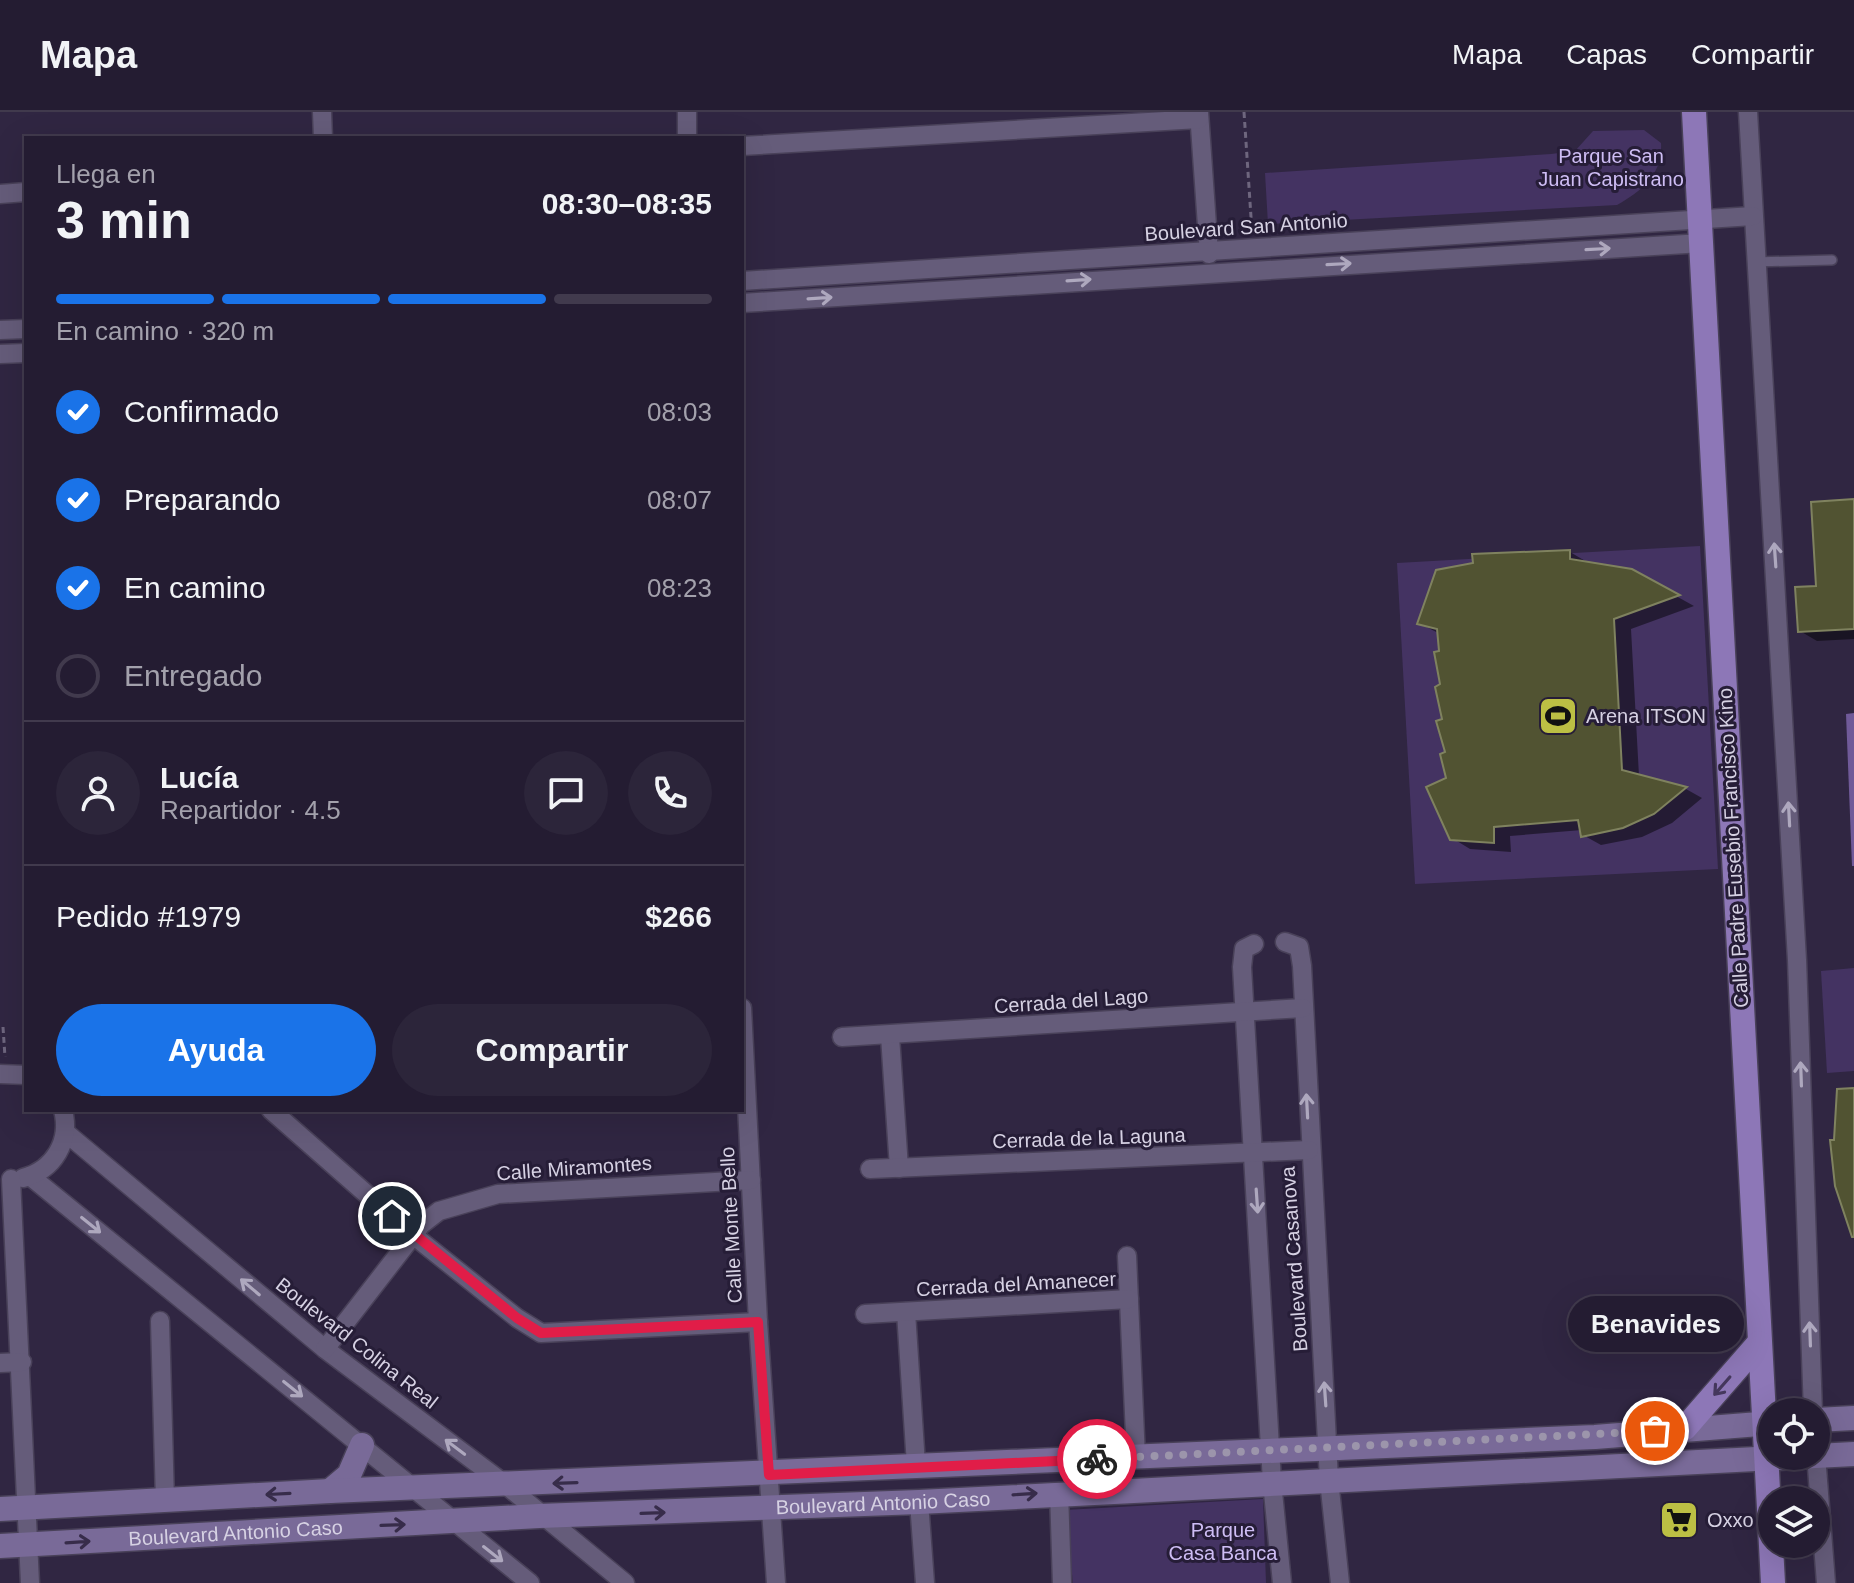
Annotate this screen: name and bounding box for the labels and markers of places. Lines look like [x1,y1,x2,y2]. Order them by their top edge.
sports icon: Arena ITSON [1537,695,1579,737]
place label: Arena ITSON [1586,705,1706,727]
pin [358,1182,426,1250]
callout: Benavides [1567,1295,1743,1351]
pin [1621,1397,1689,1465]
supermarket icon: Oxxo [1658,1499,1700,1541]
place label: Oxxo [1707,1509,1754,1531]

